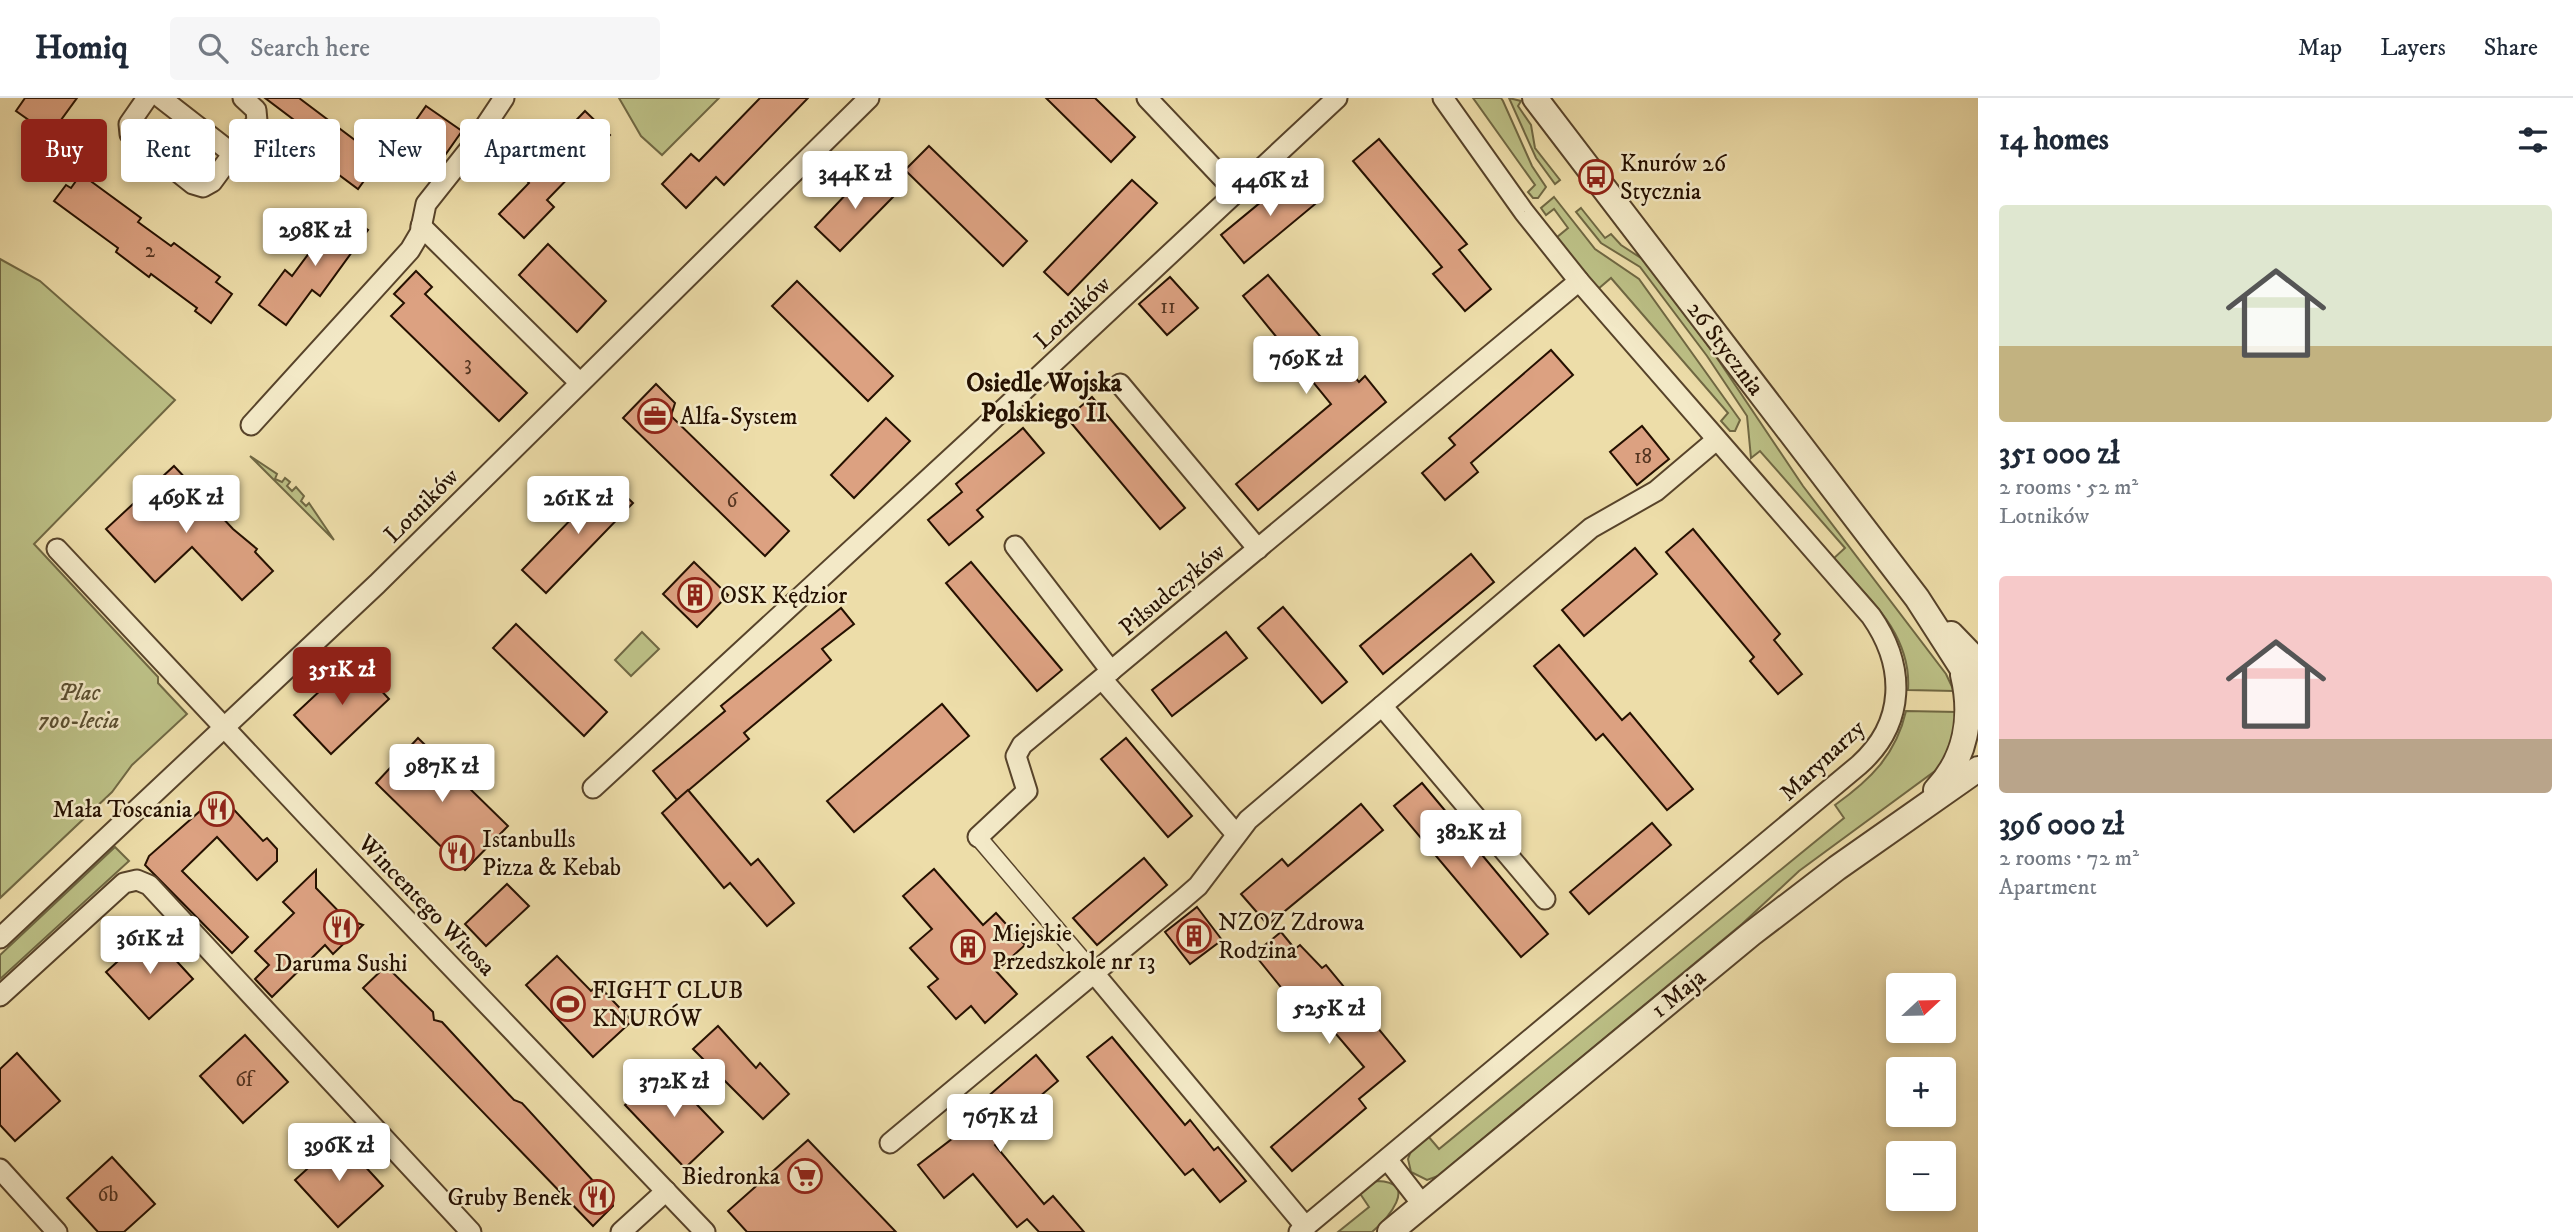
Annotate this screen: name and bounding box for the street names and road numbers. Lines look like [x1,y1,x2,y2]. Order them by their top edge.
street label: Lotników [1028,269,1118,356]
street label: 26 Stycznia [1680,295,1771,402]
street label: Lotników [378,461,466,550]
street label: Piłsudczyków [1113,536,1232,643]
street label: Marynarzy [1774,713,1872,808]
street label: Wincentego Witosa [351,828,502,983]
street label: 1 Maja [1645,962,1713,1025]

